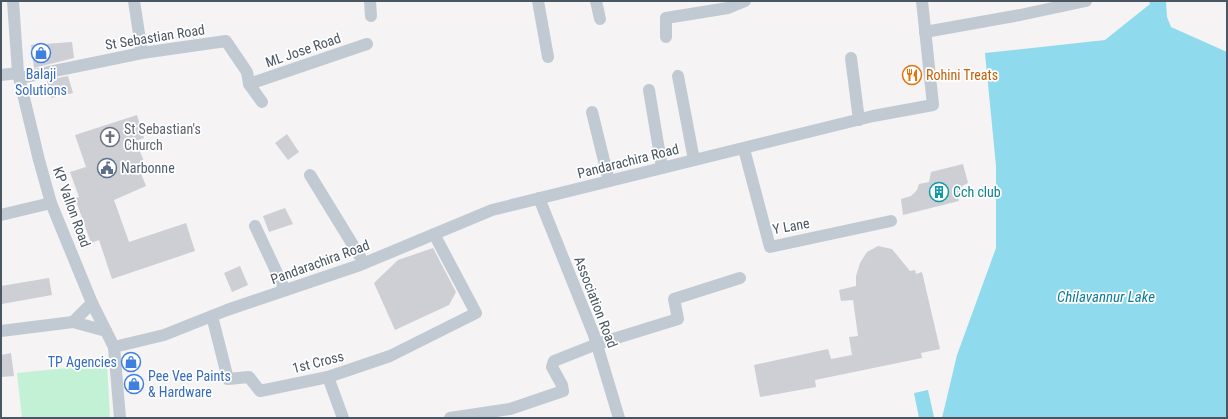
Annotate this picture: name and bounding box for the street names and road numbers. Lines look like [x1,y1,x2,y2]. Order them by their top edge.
street label: St Sebastian Road [104,21,206,53]
street label: ML Jose Road [263,30,343,70]
street label: Pandarachira Road [576,141,680,181]
street label: KP Vallon Road [50,165,94,249]
street label: Y Lane [771,215,811,237]
street label: Pandarachira Road [268,237,372,287]
street label: Association Road [571,254,621,350]
street label: 1st Cross [291,348,345,376]

